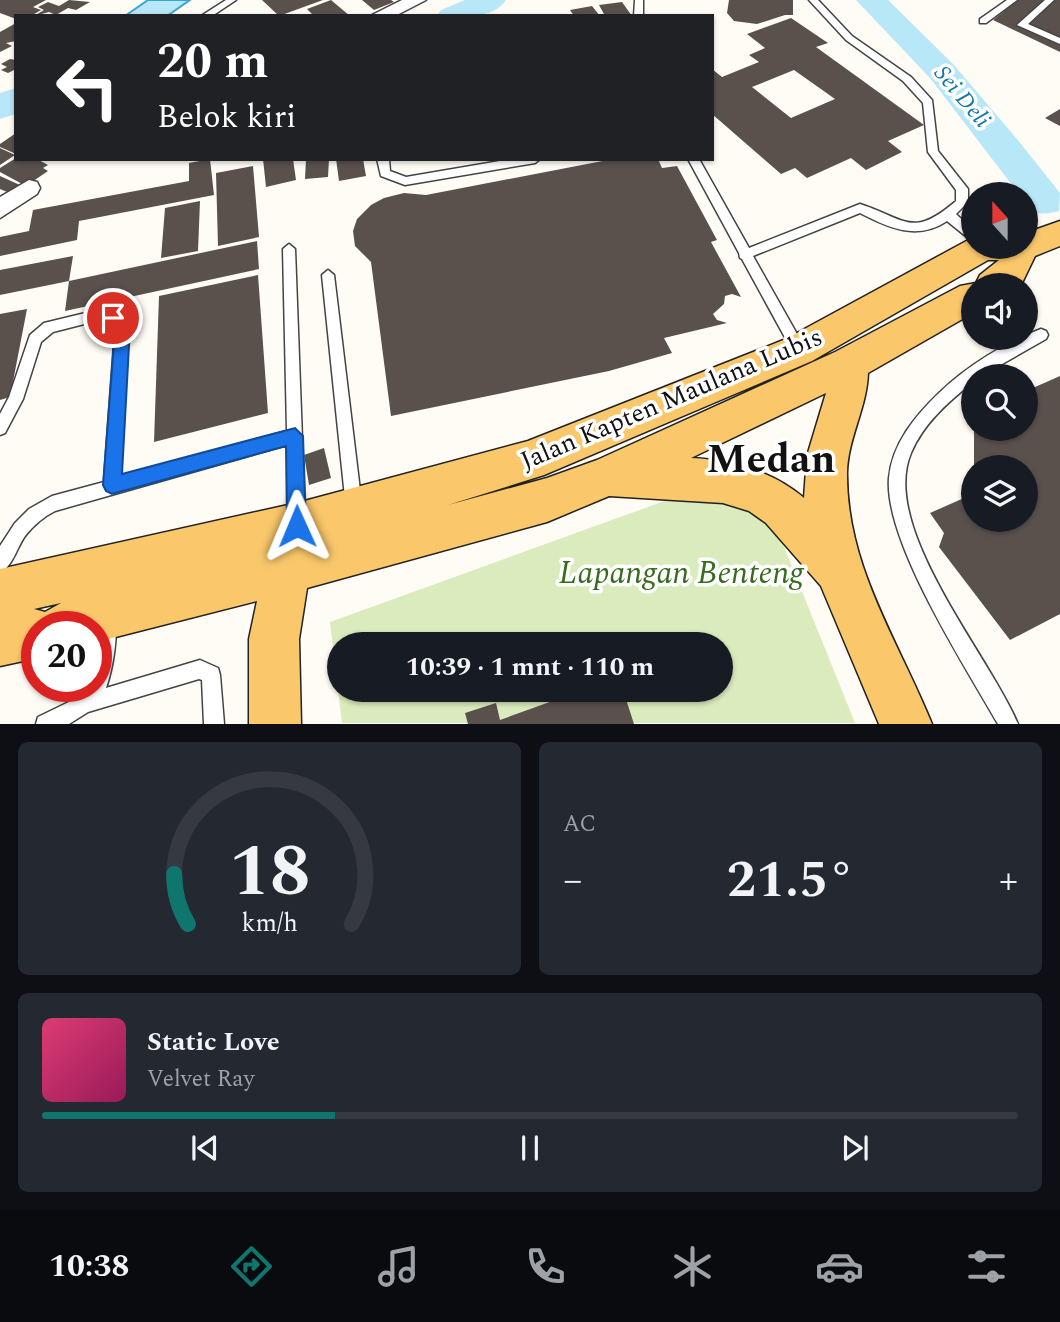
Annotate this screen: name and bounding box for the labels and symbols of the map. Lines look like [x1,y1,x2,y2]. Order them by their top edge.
water label: Sei Deli [925,58,999,136]
north arrow [961,182,1038,259]
pin [83,288,143,348]
street label: Jalan Kapten Maulana Lubis [514,317,829,481]
district label: Medan [707,430,835,491]
position arrow [260,489,334,563]
park label: Lapangan Benteng [559,549,804,598]
speed limit sign: 20 [21,611,112,702]

